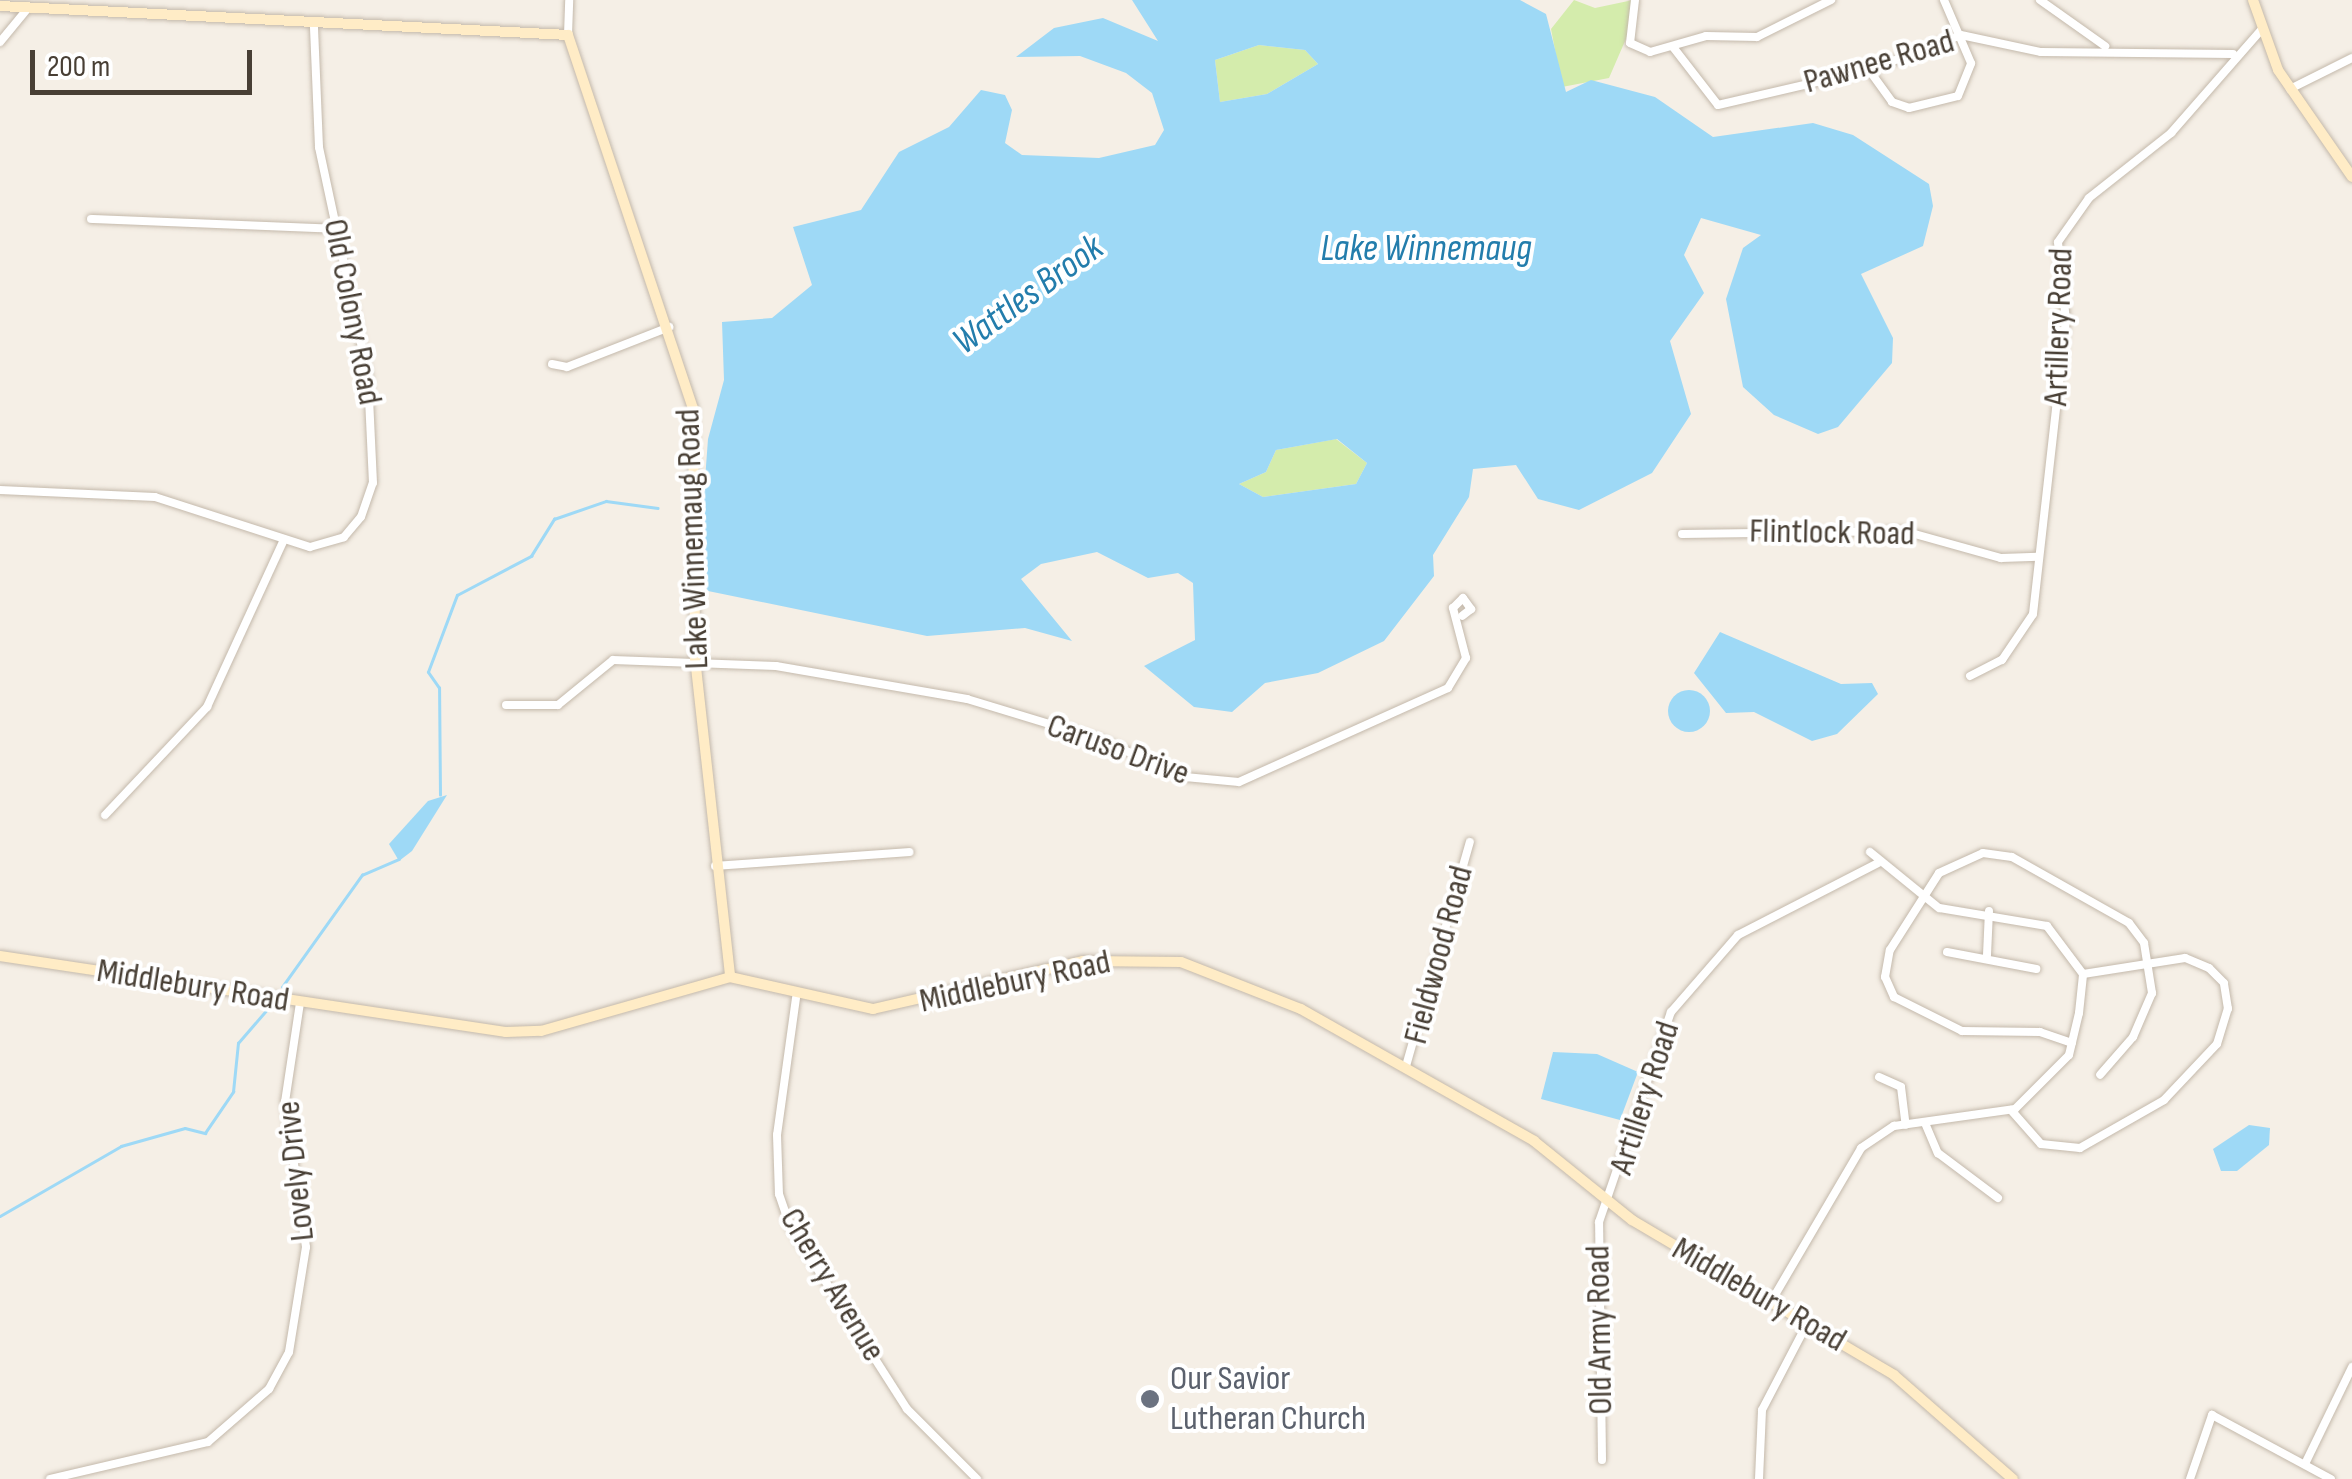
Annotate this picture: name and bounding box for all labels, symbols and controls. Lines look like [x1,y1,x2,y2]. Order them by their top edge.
street label: Pawnee Road [1799,21,1959,103]
scale bar [35,30,258,92]
text: 200 m [47,49,110,85]
street label: Old Colony Road [313,216,391,408]
water label: Wattles Brook [944,225,1112,365]
water label: Lake Winnemaug [1320,226,1532,272]
street label: Artillery Road [2035,247,2083,407]
street label: Lake Winnemaug Road [667,408,719,670]
street label: Flintlock Road [1749,511,1915,555]
street label: Caruso Drive [1041,705,1195,795]
street label: Fieldwood Road [1395,861,1483,1049]
street label: Middlebury Road [916,941,1114,1023]
street label: Middlebury Road [94,950,292,1022]
street label: Artillery Road [1601,1016,1689,1180]
street label: Lovely Drive [268,1099,324,1243]
street label: Cherry Avenue [770,1201,894,1369]
street label: Middlebury Road [1665,1228,1853,1362]
street label: Old Army Road [1578,1245,1622,1415]
place label: Our Savior Lutheran Church [1170,1358,1366,1440]
marker: Our Savior Lutheran Church [1139,1388,1161,1410]

